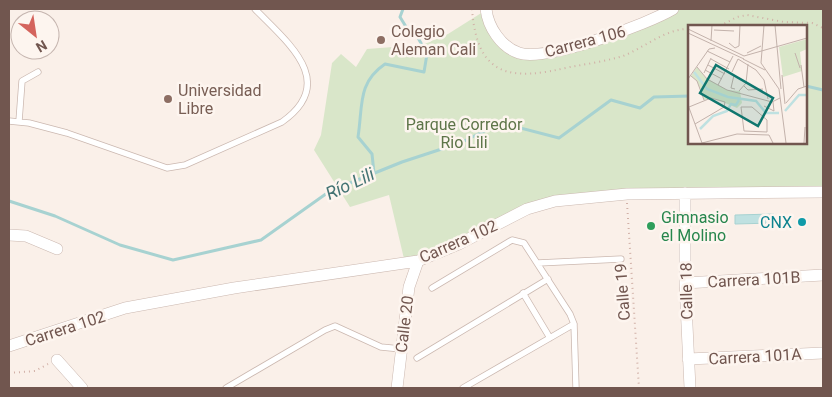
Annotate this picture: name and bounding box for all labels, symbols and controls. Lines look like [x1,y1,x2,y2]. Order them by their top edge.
north arrow [10,10,60,60]
place label: Colegio Aleman Cali [391,22,476,59]
street label: Carrera 106 [543,22,628,61]
inset map [688,25,807,144]
marker: Colegio Aleman Cali [375,34,387,46]
text: N [33,37,50,56]
place label: Universidad Libre [178,81,262,118]
marker: Universidad Libre [162,93,174,105]
park label: Parque Corredor Rio Lili [406,115,523,152]
water label: Río Lili [322,163,378,204]
place label: Gimnasio el Molino [661,208,729,245]
place label: CNX [760,213,792,232]
street label: Carrera 102 [416,216,500,267]
marker: CNX [796,216,808,228]
marker: Gimnasio el Molino [645,220,657,232]
street label: Calle 18 [677,262,696,320]
street label: Calle 19 [611,263,634,321]
street label: Carrera 101B [707,268,801,291]
street label: Calle 20 [392,294,417,354]
street label: Carrera 102 [23,307,108,350]
street label: Carrera 101A [708,345,803,368]

